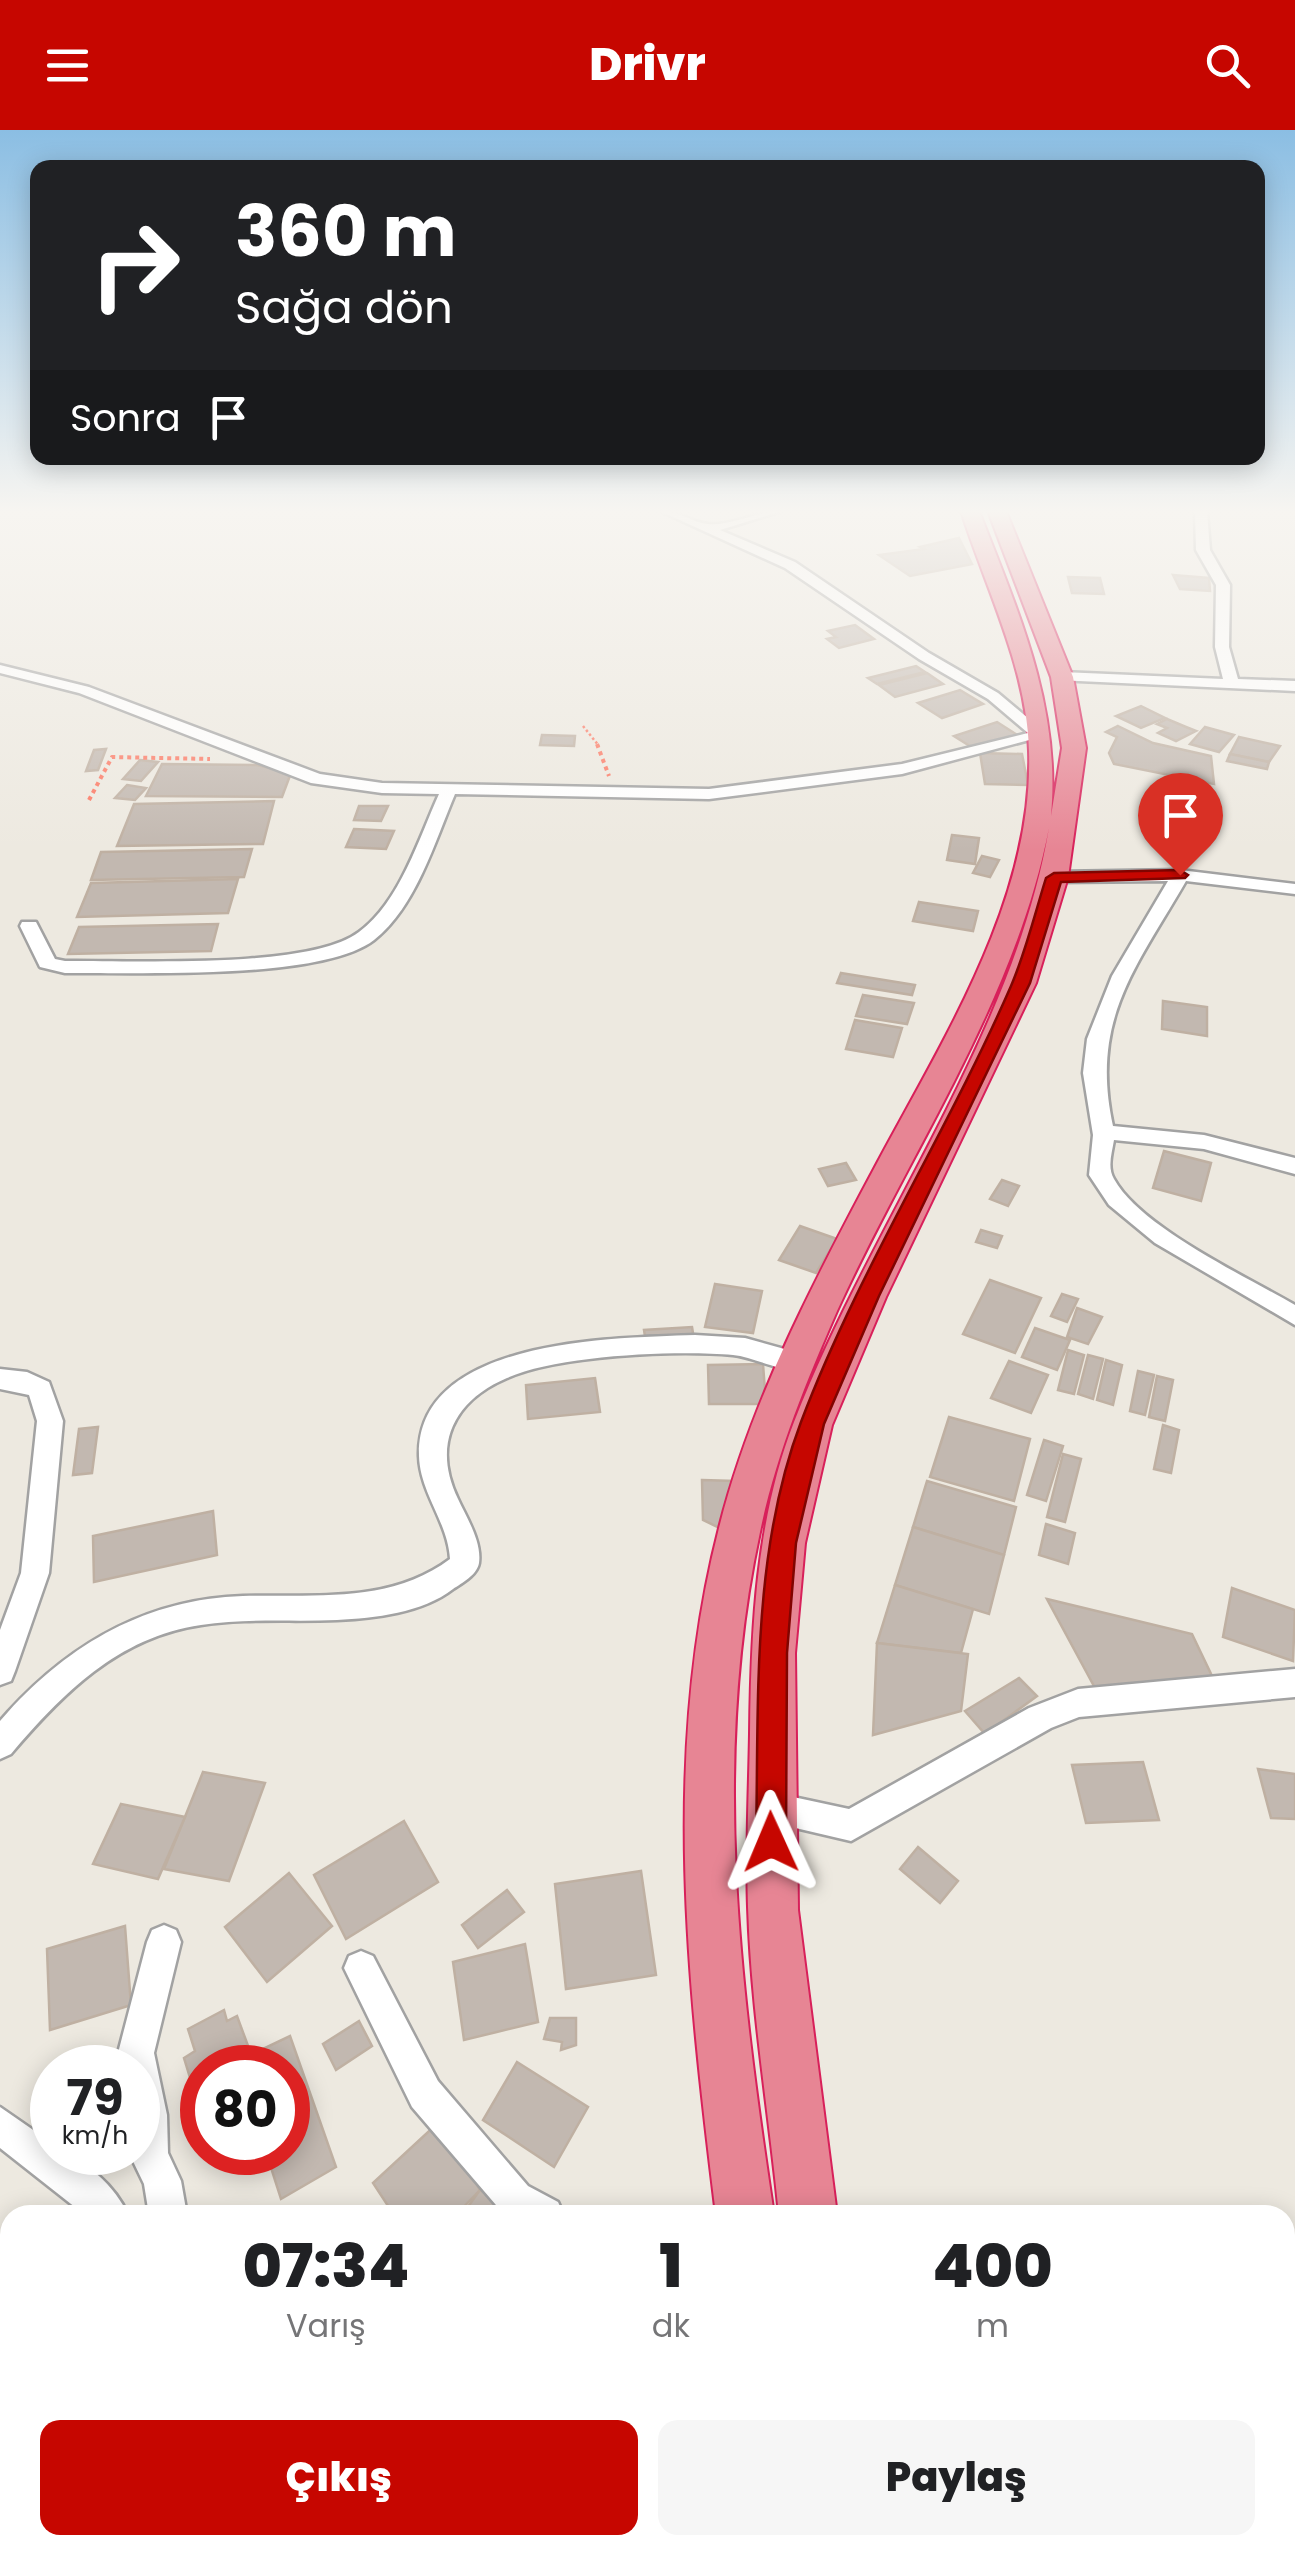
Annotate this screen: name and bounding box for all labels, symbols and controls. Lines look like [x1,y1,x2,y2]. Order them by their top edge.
text: Drivr [589,33,706,96]
icon: menu [40,38,95,93]
icon: search [1200,38,1255,93]
text: 360 m [235,182,457,281]
icon: right [70,200,200,330]
text: Sağa dön [235,276,453,339]
icon: arrive [201,390,256,445]
text: Sonra [70,391,181,444]
pin [1138,773,1223,876]
icon: arrive [1153,788,1208,843]
position arrow [719,1790,823,1894]
speed limit sign: 80 [180,2045,310,2175]
text: 79 [66,2062,124,2133]
text: km/h [62,2118,128,2153]
text: 07:34 [242,2224,409,2308]
text: 1 [659,2224,682,2308]
text: 400 [932,2224,1053,2308]
text: Varış [286,2303,366,2348]
text: dk [652,2303,690,2348]
text: m [976,2303,1009,2348]
button: Çıkış [40,2420,638,2535]
button: Paylaş [658,2420,1255,2535]

